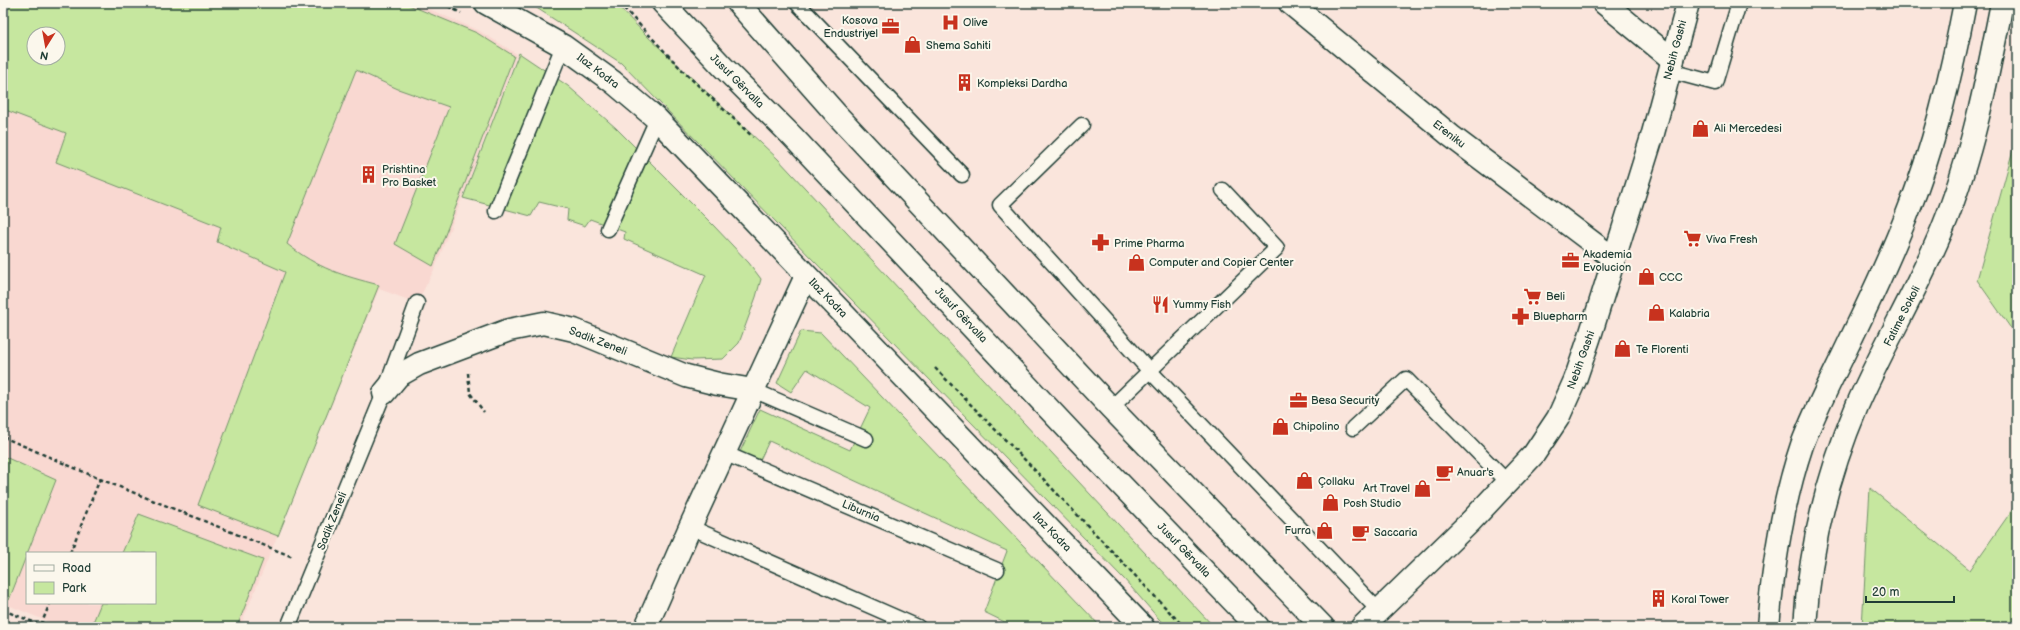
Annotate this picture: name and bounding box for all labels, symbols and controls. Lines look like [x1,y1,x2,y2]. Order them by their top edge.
hospital icon: Olive [940,12,960,32]
place label: Kosova Endustriyel [823,14,878,40]
office icon: Kosova Endustriyel [881,16,901,36]
place label: Olive [963,16,988,29]
street label: Nebih Gashi [1661,19,1689,81]
north arrow [26,26,66,66]
shop icon: Shema Sahiti [903,35,923,55]
place label: Shema Sahiti [926,39,991,52]
text: N [39,48,49,62]
street label: Ilaz Kodra [574,51,622,91]
street label: Jusuf Gërvalla [707,51,767,111]
building icon: Kompleksi Dardha [954,73,974,93]
place label: Kompleksi Dardha [977,77,1067,90]
street label: Ereniku [1430,117,1468,151]
shop icon: Ali Mercedesi [1691,118,1711,138]
place label: Ali Mercedesi [1714,122,1782,135]
place label: Prishtina Pro Basket [382,163,437,189]
building icon: Prishtina Pro Basket [359,165,379,185]
supermarket icon: Viva Fresh [1683,229,1703,249]
pharmacy icon: Prime Pharma [1091,233,1111,253]
place label: Viva Fresh [1706,233,1758,246]
place label: Prime Pharma [1114,237,1185,250]
place label: Akademia Evolucion [1583,248,1632,274]
office icon: Akademia Evolucion [1560,250,1580,270]
shop icon: Computer and Copier Center [1126,252,1146,272]
place label: Computer and Copier Center [1149,256,1294,269]
shop icon: CCC [1636,267,1656,287]
place label: CCC [1659,271,1683,284]
street label: Ilaz Kodra [806,276,850,320]
street label: Fatime Sokoli [1881,284,1923,348]
street label: Jusuf Gërvalla [932,285,990,345]
supermarket icon: Beli [1523,286,1543,306]
place label: Beli [1546,290,1565,303]
restaurant icon: Yummy Fish [1150,294,1170,314]
place label: Yummy Fish [1172,298,1231,311]
shop icon: Kalabria [1646,303,1666,323]
pharmacy icon: Bluepharm [1510,306,1530,326]
place label: Kalabria [1669,307,1710,320]
place label: Bluepharm [1533,310,1587,323]
street label: Sadik Zeneli [567,324,629,358]
street label: Nebih Gashi [1564,329,1598,391]
shop icon: Te Florenti [1613,339,1633,359]
place label: Te Florenti [1636,343,1689,356]
office icon: Besa Security [1288,390,1308,410]
place label: Besa Security [1311,394,1380,407]
shop icon: Chipolino [1270,416,1290,436]
place label: Chipolino [1293,420,1340,433]
cafe icon: Anuar's [1434,462,1454,482]
place label: Anuar's [1457,466,1494,479]
shop icon: Çollaku [1295,471,1315,491]
place label: Çollaku [1318,475,1355,488]
shop icon: Art Travel [1413,478,1433,498]
place label: Art Travel [1363,482,1410,495]
street label: Sadik Zeneli [315,490,349,552]
shop icon: Posh Studio [1320,493,1340,513]
street label: Liburnia [840,497,882,525]
place label: Posh Studio [1343,497,1401,510]
street label: Ilaz Kodra [1030,510,1074,554]
street label: Jusuf Gërvalla [1155,520,1213,580]
shop icon: Furra [1314,520,1334,540]
cafe icon: Saccaria [1351,522,1371,542]
place label: Furra [1284,524,1311,537]
place label: Saccaria [1374,526,1418,539]
legend [26,552,156,604]
text: Road [62,561,91,576]
scale bar [1866,578,1954,604]
text: Park [62,581,86,596]
text: 20 m [1872,585,1899,600]
building icon: Koral Tower [1648,589,1668,609]
place label: Koral Tower [1671,593,1730,606]

